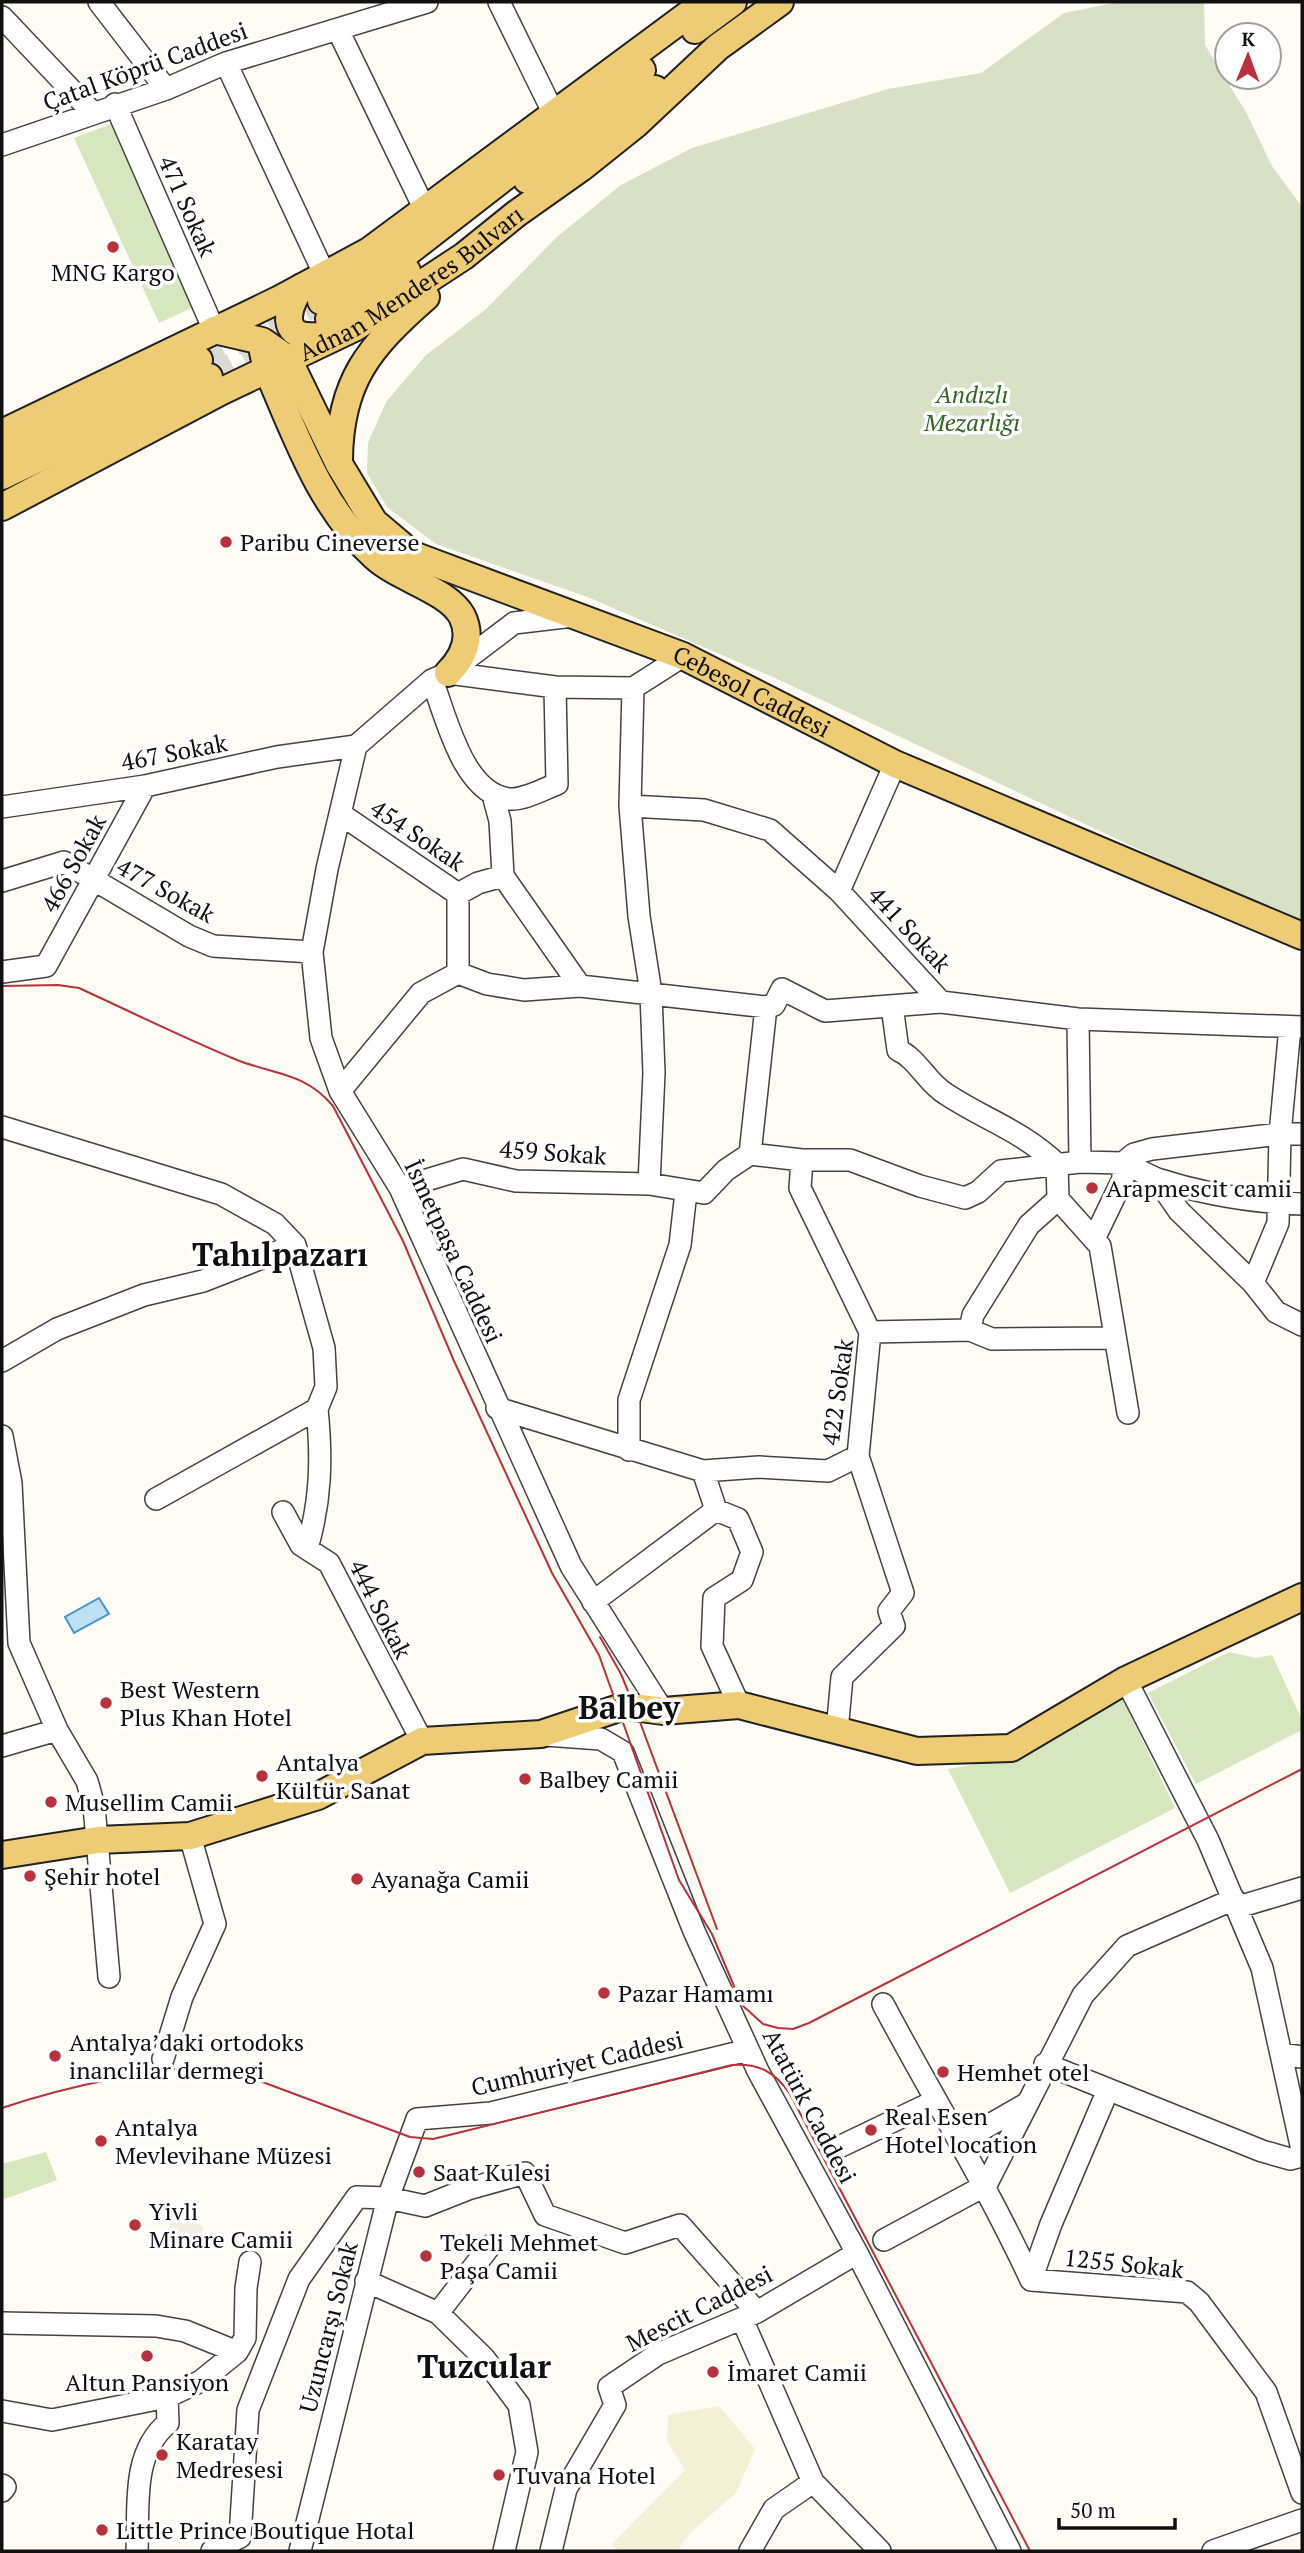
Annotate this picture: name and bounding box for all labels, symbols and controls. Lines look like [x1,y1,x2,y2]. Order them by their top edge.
street label: Çatal Köprü Caddesi [38,14,252,118]
north arrow [1213,21,1283,91]
text: K [1241,26,1256,51]
street label: 471 Sokak [152,151,225,262]
street label: Adnan Menderes Bulvarı [293,198,529,368]
marker: MNG Kargo [105,239,121,255]
place label: MNG Kargo [51,256,175,288]
park label: Andızlı Mezarlığı [923,378,1020,438]
place label: Paribu Cineverse [240,526,420,558]
marker: Paribu Cineverse [218,534,234,550]
street label: Cebesol Caddesi [669,638,836,745]
street label: 467 Sokak [118,726,230,778]
street label: 454 Sokak [365,792,472,879]
street label: 466 Sokak [33,808,113,918]
street label: 477 Sokak [111,850,221,930]
street label: 441 Sokak [862,879,959,980]
street label: 459 Sokak [498,1132,608,1172]
street label: İsmetpaşa Caddesi [397,1154,511,1348]
place label: Arapmescit camii [1106,1172,1292,1204]
marker: Arapmescit camii [1084,1180,1100,1196]
district label: Tahılpazarı [192,1233,368,1275]
street label: 422 Sokak [814,1336,860,1447]
street label: 444 Sokak [342,1554,420,1665]
place label: Best Western Plus Khan Hotel [120,1673,292,1733]
district label: Balbey [578,1686,681,1728]
marker: Best Western Plus Khan Hotel [98,1695,114,1711]
place label: Antalya Kültür Sanat [276,1746,411,1806]
place label: Balbey Camii [539,1763,679,1795]
marker: Antalya Kültür Sanat [254,1768,270,1784]
marker: Balbey Camii [517,1771,533,1787]
place label: Musellim Camii [65,1786,233,1818]
marker: Musellim Camii [43,1794,59,1810]
place label: Şehir hotel [44,1860,161,1892]
place label: Ayanağa Camii [371,1863,530,1895]
marker: Şehir hotel [22,1868,38,1884]
marker: Ayanağa Camii [349,1871,365,1887]
place label: Pazar Hamamı [618,1977,774,2009]
marker: Pazar Hamamı [596,1985,612,2001]
street label: Cumhuriyet Caddesi [468,2023,686,2103]
street label: Atatürk Caddesi [756,2023,864,2189]
place label: Antalya’daki ortodoks inanclilar dermegi [69,2026,304,2086]
marker: Antalya’daki ortodoks inanclilar dermegi [47,2048,63,2064]
place label: Hemhet otel [957,2056,1089,2088]
marker: Hemhet otel [935,2064,951,2080]
place label: Real Esen Hotel location [885,2100,1037,2160]
place label: Antalya Mevlevihane Müzesi [115,2111,332,2171]
marker: Real Esen Hotel location [863,2122,879,2138]
marker: Antalya Mevlevihane Müzesi [93,2133,109,2149]
place label: Saat Kulesi [433,2156,551,2188]
marker: Saat Kulesi [411,2164,427,2180]
place label: Yivli Minare Camii [149,2195,293,2255]
marker: Yivli Minare Camii [127,2217,143,2233]
place label: Tekeli Mehmet Paşa Camii [440,2226,599,2286]
street label: Uzuncarşı Sokak [291,2237,365,2416]
street label: 1255 Sokak [1063,2241,1186,2285]
marker: Tekeli Mehmet Paşa Camii [418,2248,434,2264]
street label: Mescit Caddesi [620,2257,778,2359]
district label: Tuzcular [417,2345,551,2387]
marker: Altun Pansiyon [139,2348,155,2364]
place label: İmaret Camii [727,2356,867,2388]
marker: İmaret Camii [705,2364,721,2380]
place label: Altun Pansiyon [65,2366,229,2398]
place label: Karatay Medresesi [176,2425,284,2485]
marker: Karatay Medresesi [154,2447,170,2463]
place label: Tuvana Hotel [513,2459,656,2491]
marker: Tuvana Hotel [491,2467,507,2483]
scale bar [1059,2486,1174,2530]
text: 50 m [1070,2496,1116,2524]
place label: Little Prince Boutique Hotal [116,2514,414,2546]
marker: Little Prince Boutique Hotal [94,2522,110,2538]

